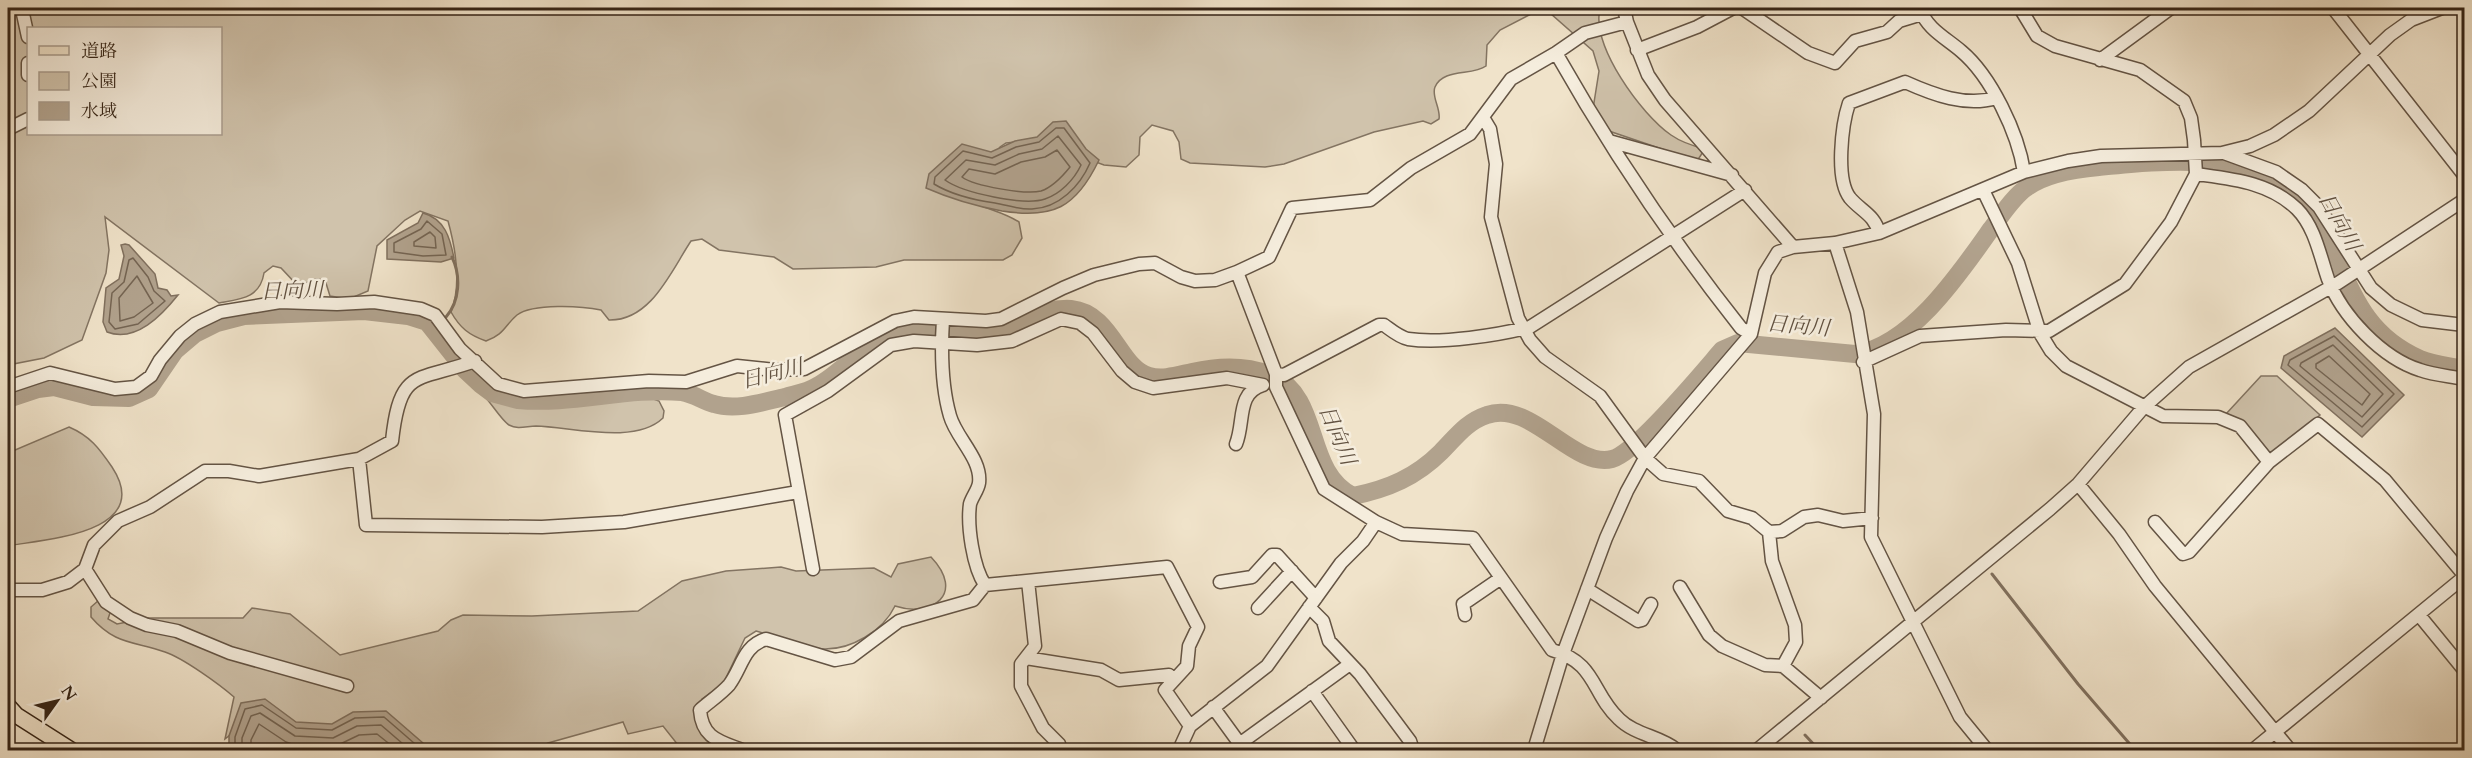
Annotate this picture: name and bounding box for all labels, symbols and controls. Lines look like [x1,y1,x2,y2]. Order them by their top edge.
legend [27,27,222,135]
text: 道路 [81,39,117,64]
text: 公園 [81,69,117,94]
text: 水域 [81,99,117,124]
water label: 日向川 [2311,187,2368,258]
water label: 日向川 [260,275,326,307]
water label: 日向川 [1765,309,1833,343]
water label: 日向川 [738,352,808,396]
water label: 日向川 [1311,400,1363,472]
north arrow [27,671,87,731]
text: N [56,681,82,705]

